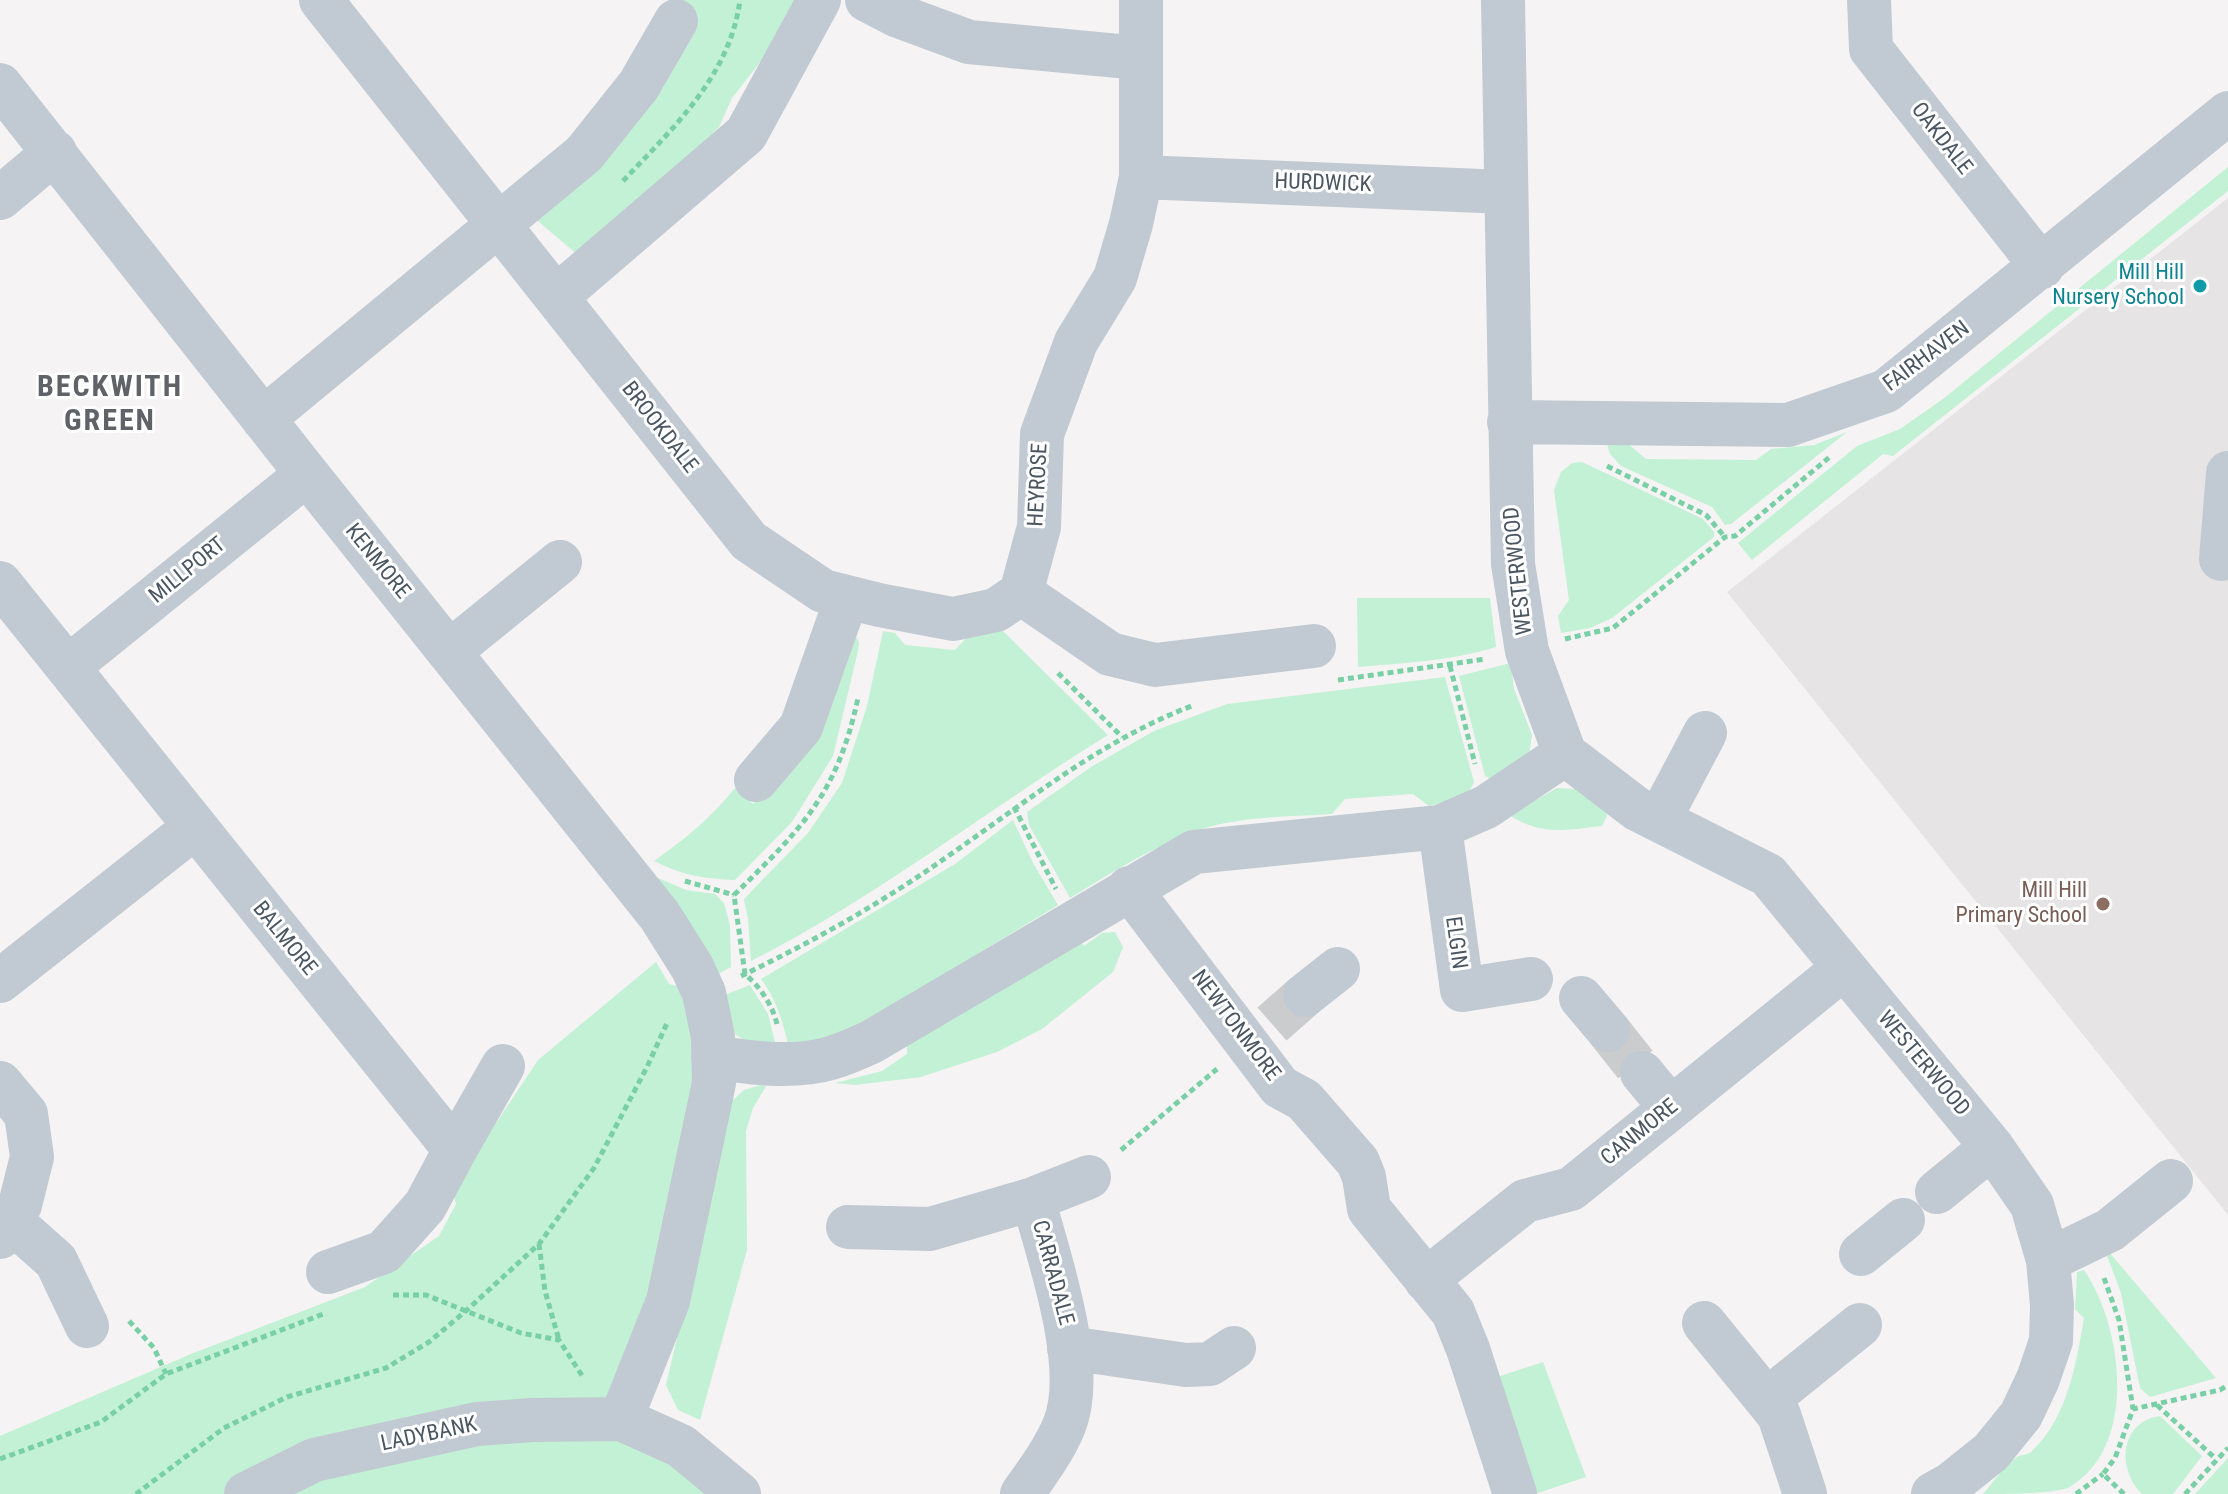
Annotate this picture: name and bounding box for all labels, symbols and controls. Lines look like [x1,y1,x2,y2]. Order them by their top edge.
street label: OAKDALE [1905,98,1977,180]
street label: HURDWICK [1274,169,1372,199]
place label: Mill Hill Nursery School [2052,260,2184,312]
marker: Mill Hill Nursery School [2191,277,2209,295]
street label: FAIRHAVEN [1879,316,1975,398]
district label: BECKWITH GREEN [37,370,183,440]
street label: BROOKDALE [615,377,703,479]
street label: HEYROSE [1024,443,1054,527]
street label: WESTERWOOD [1499,506,1539,636]
street label: KENMORE [339,519,415,605]
street label: MILLPORT [144,532,232,610]
place label: Mill Hill Primary School [1956,878,2087,930]
marker: Mill Hill Primary School [2094,895,2112,913]
street label: BALMORE [246,897,322,981]
street label: ELGIN [1438,915,1472,971]
street label: NEWTONMORE [1185,965,1285,1087]
street label: WESTERWOOD [1871,1006,1975,1122]
street label: CANMORE [1596,1094,1684,1172]
street label: CARRADALE [1025,1218,1079,1328]
street label: LADYBANK [379,1412,479,1458]

